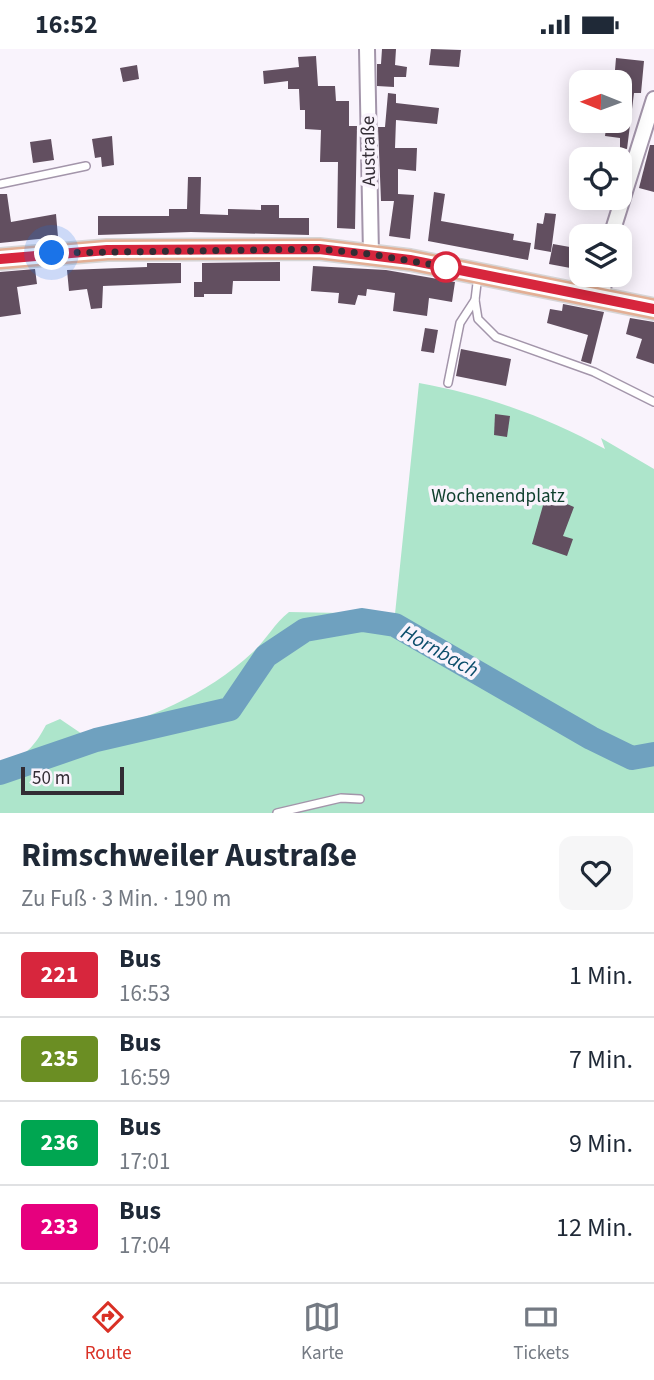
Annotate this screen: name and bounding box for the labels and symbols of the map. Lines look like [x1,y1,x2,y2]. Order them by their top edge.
north arrow [569,70,632,133]
street label: Austraße [355,115,383,187]
your location [34,235,69,270]
unlabelled marker [431,252,461,282]
park label: Wochenendplatz [431,483,565,510]
water label: Hornbach [396,617,484,685]
scale bar [21,764,124,796]

